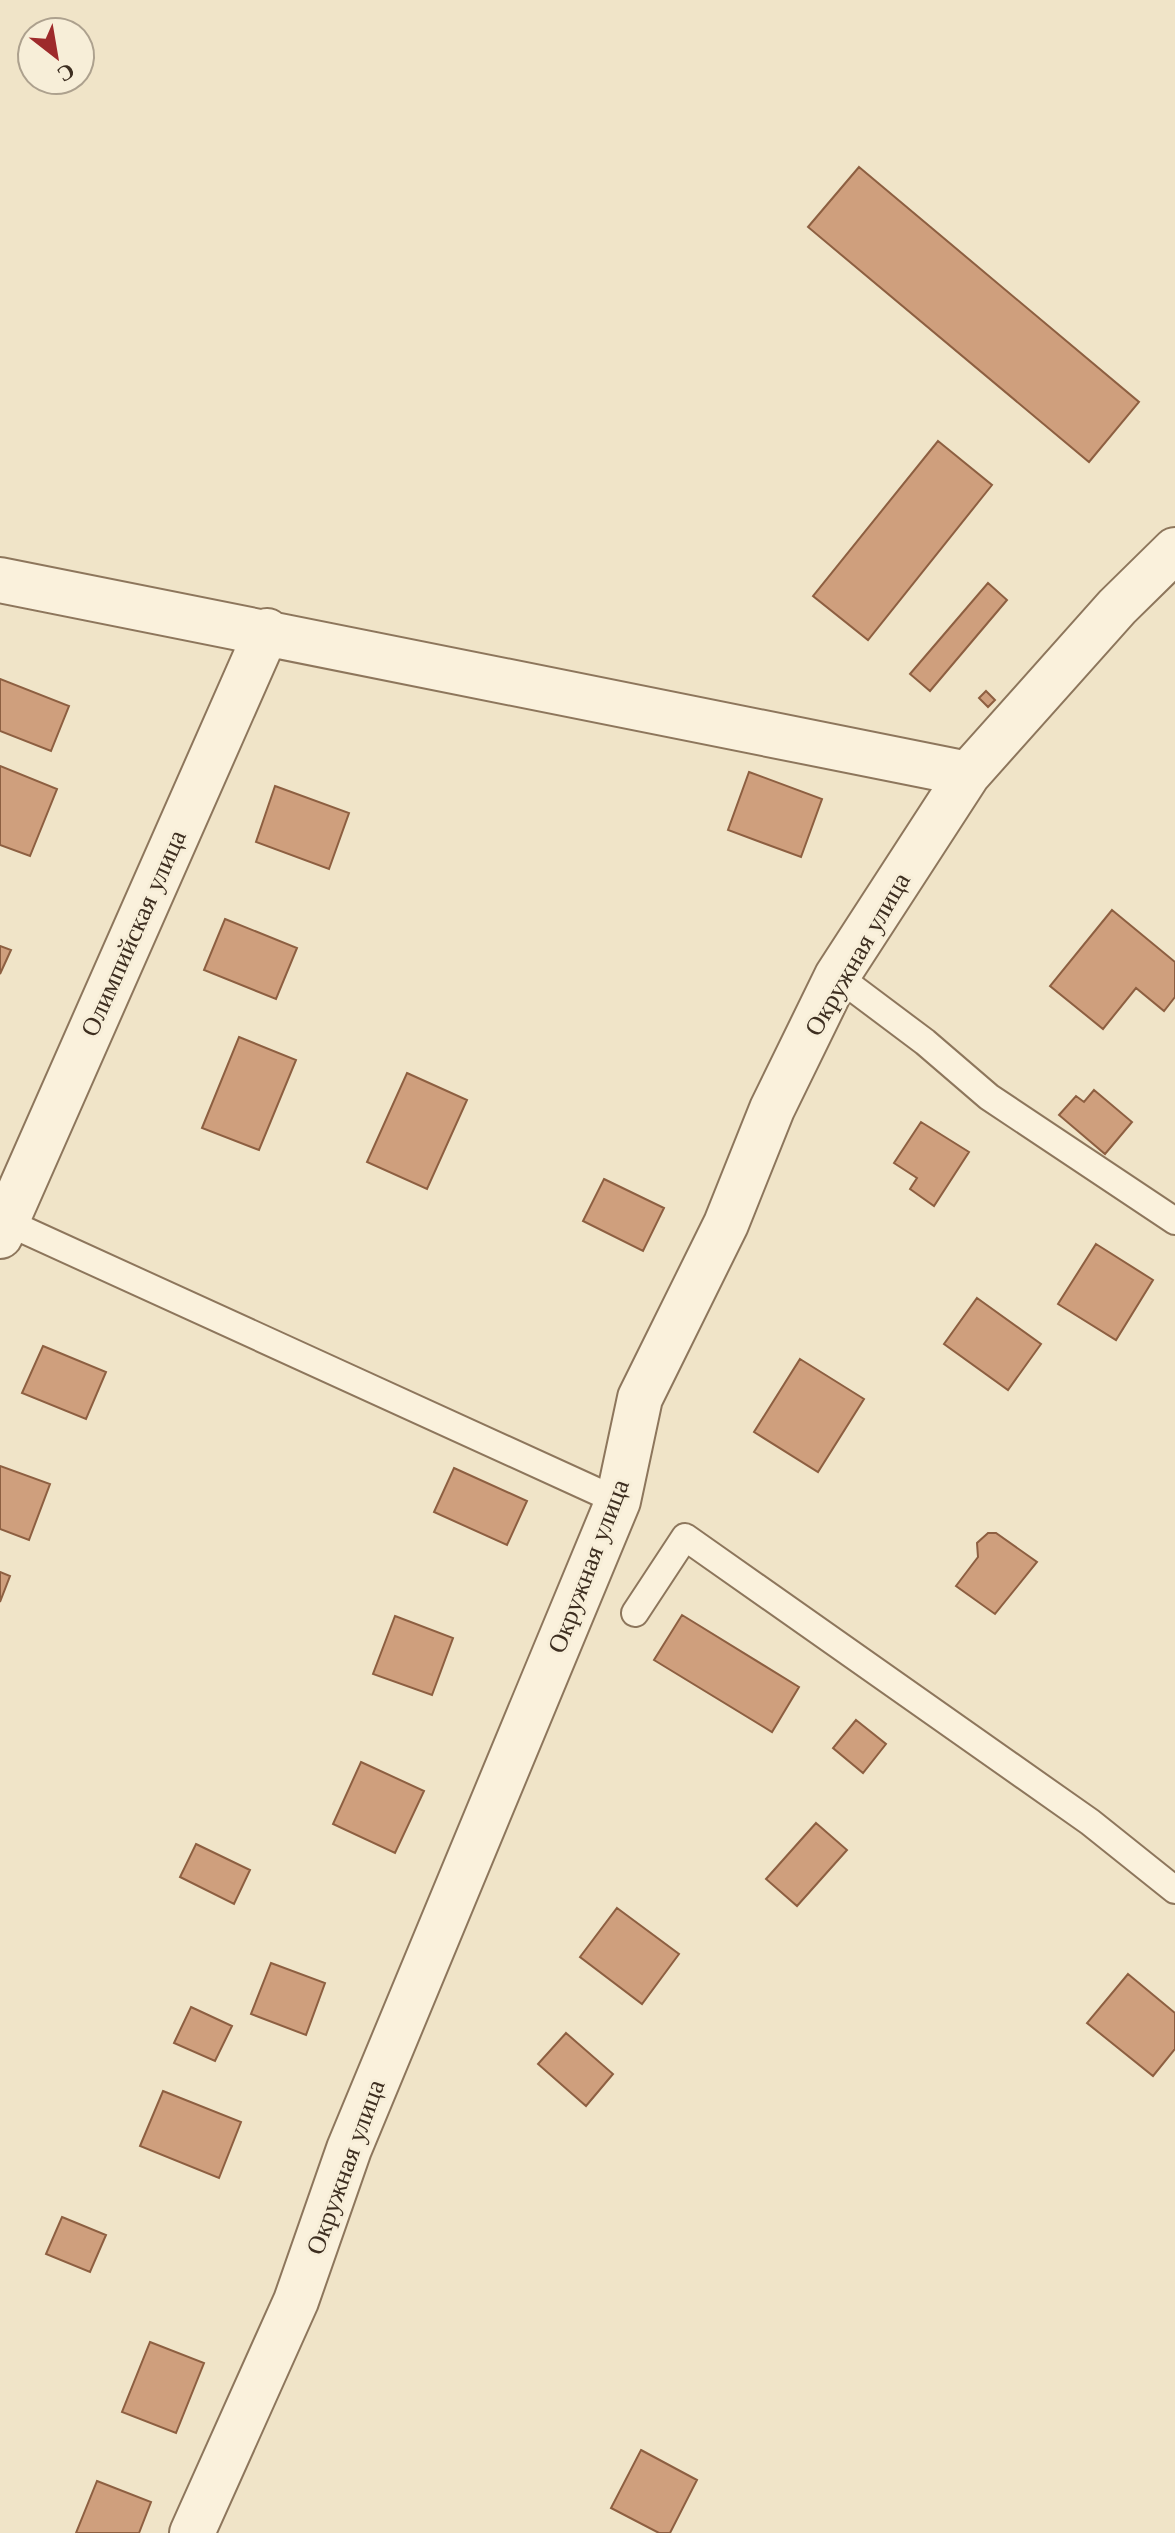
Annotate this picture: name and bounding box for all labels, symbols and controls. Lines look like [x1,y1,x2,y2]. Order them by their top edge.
north arrow [16,16,96,96]
text: С [52,57,80,88]
street label: Олимпийская улица [73,824,193,1041]
street label: Окружная улица [797,866,917,1042]
street label: Окружная улица [540,1474,636,1658]
street label: Окружная улица [299,2075,392,2259]

